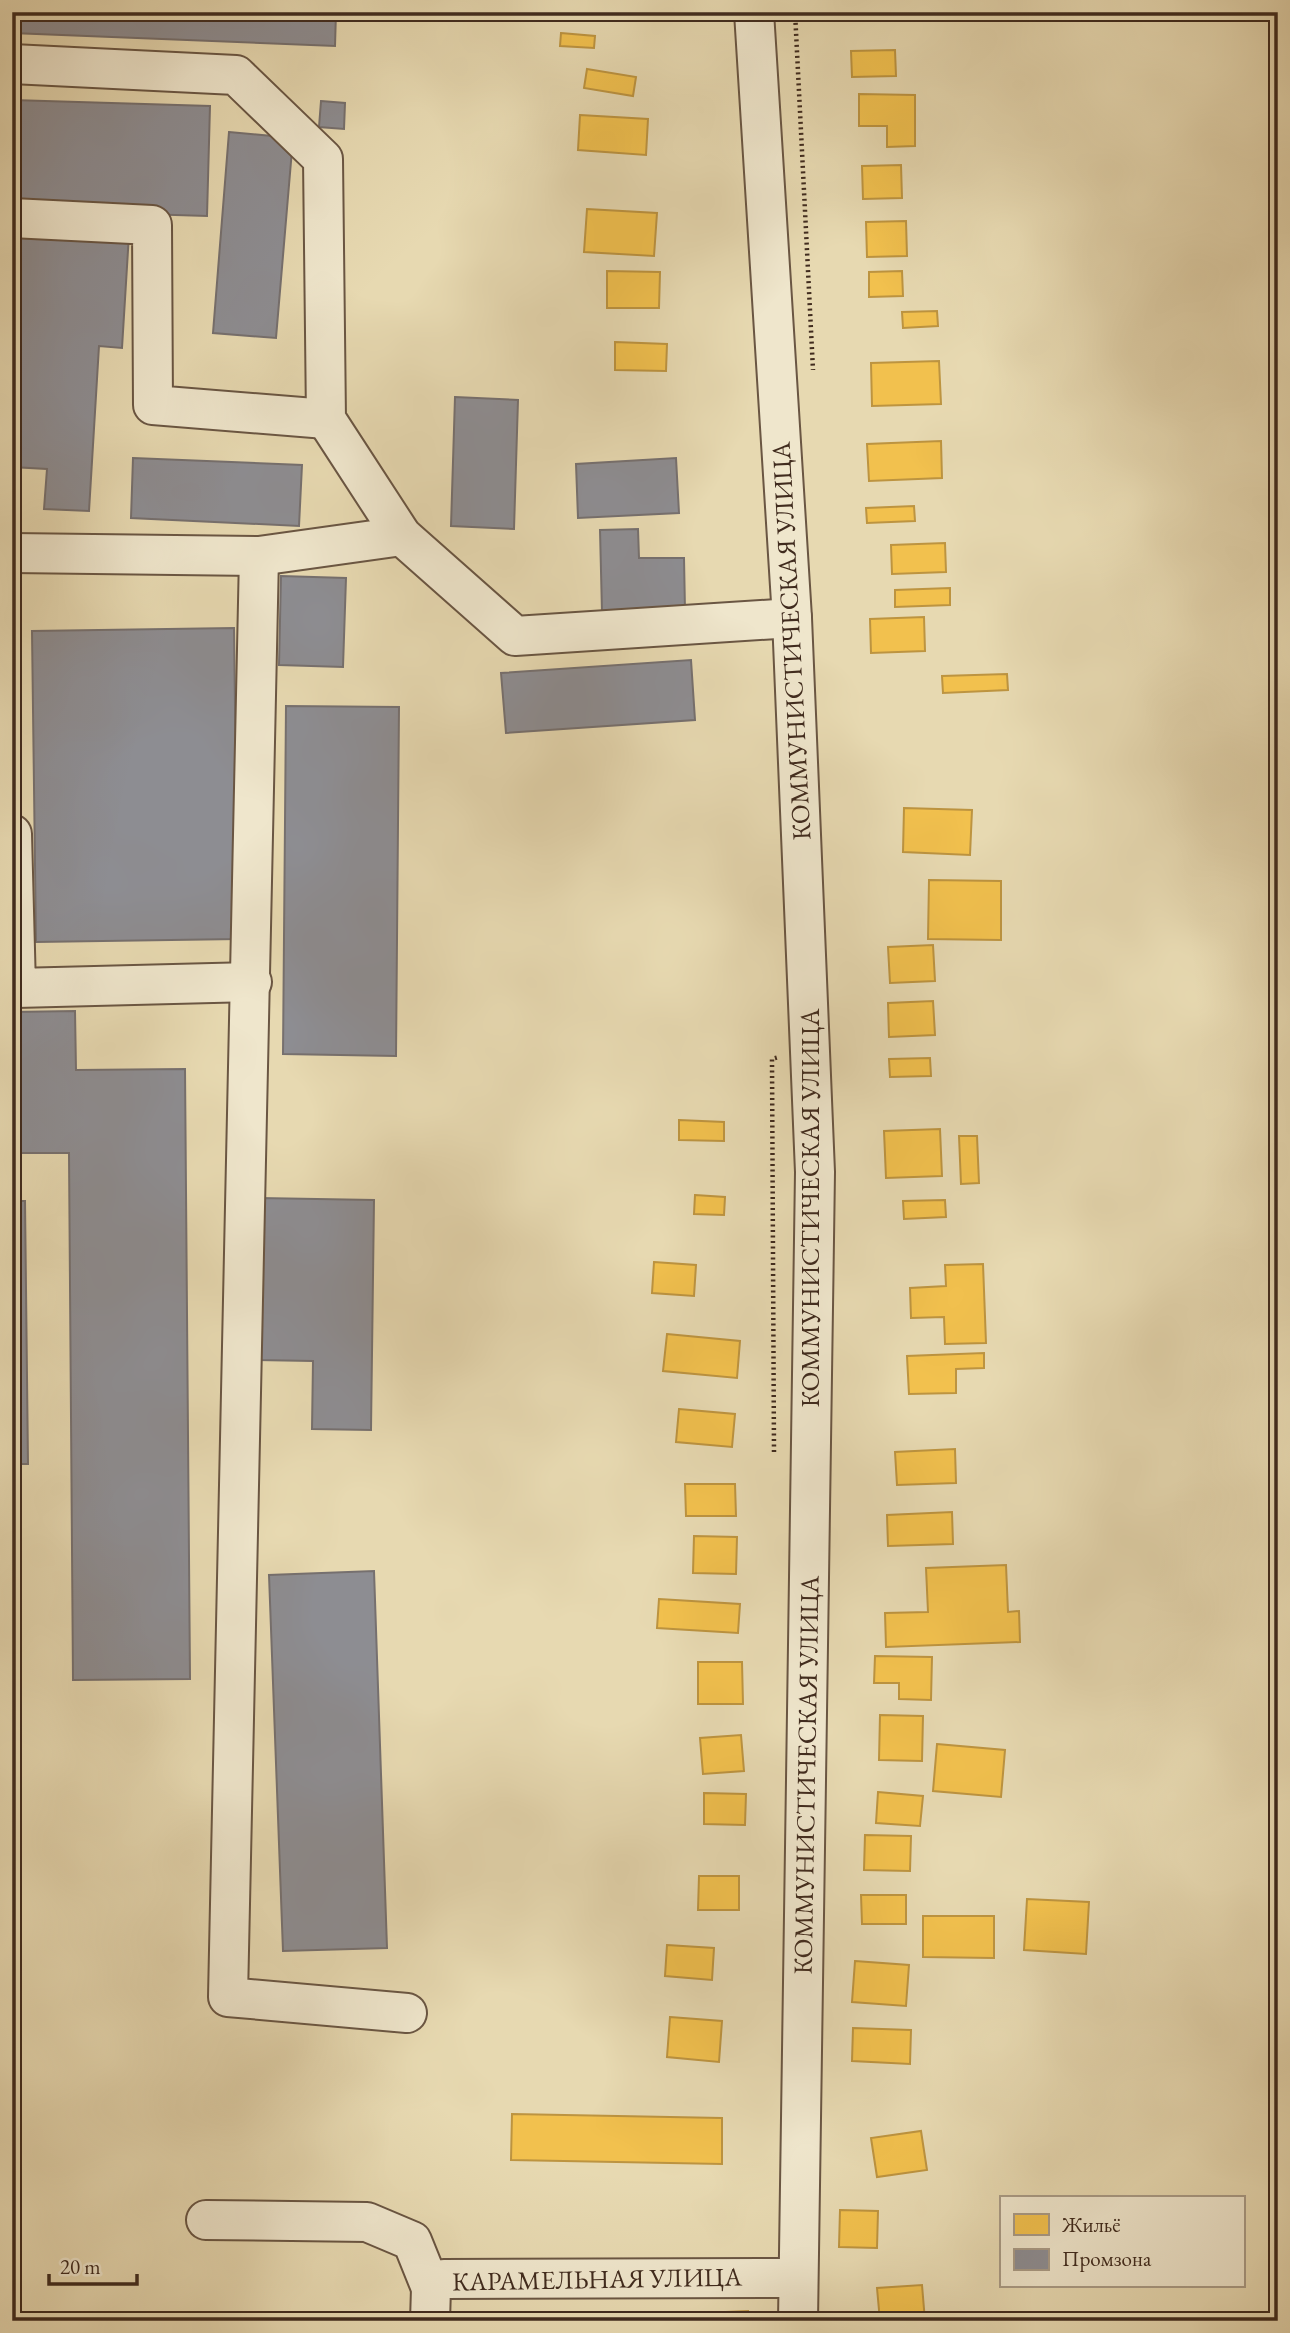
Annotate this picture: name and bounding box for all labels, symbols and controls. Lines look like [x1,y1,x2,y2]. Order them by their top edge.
street label: КОММУНИСТИЧЕСКАЯ УЛИЦА [764,440,818,841]
street label: КОММУНИСТИЧЕСКАЯ УЛИЦА [793,1008,827,1407]
street label: КОММУНИСТИЧЕСКАЯ УЛИЦА [786,1574,826,1975]
legend [1000,2196,1244,2288]
text: Жильё [1061,2211,1121,2238]
scale bar [49,2242,136,2286]
text: Промзона [1062,2245,1152,2272]
text: 20 m [60,2253,101,2280]
street label: КАРАМЕЛЬНАЯ УЛИЦА [452,2259,743,2299]

